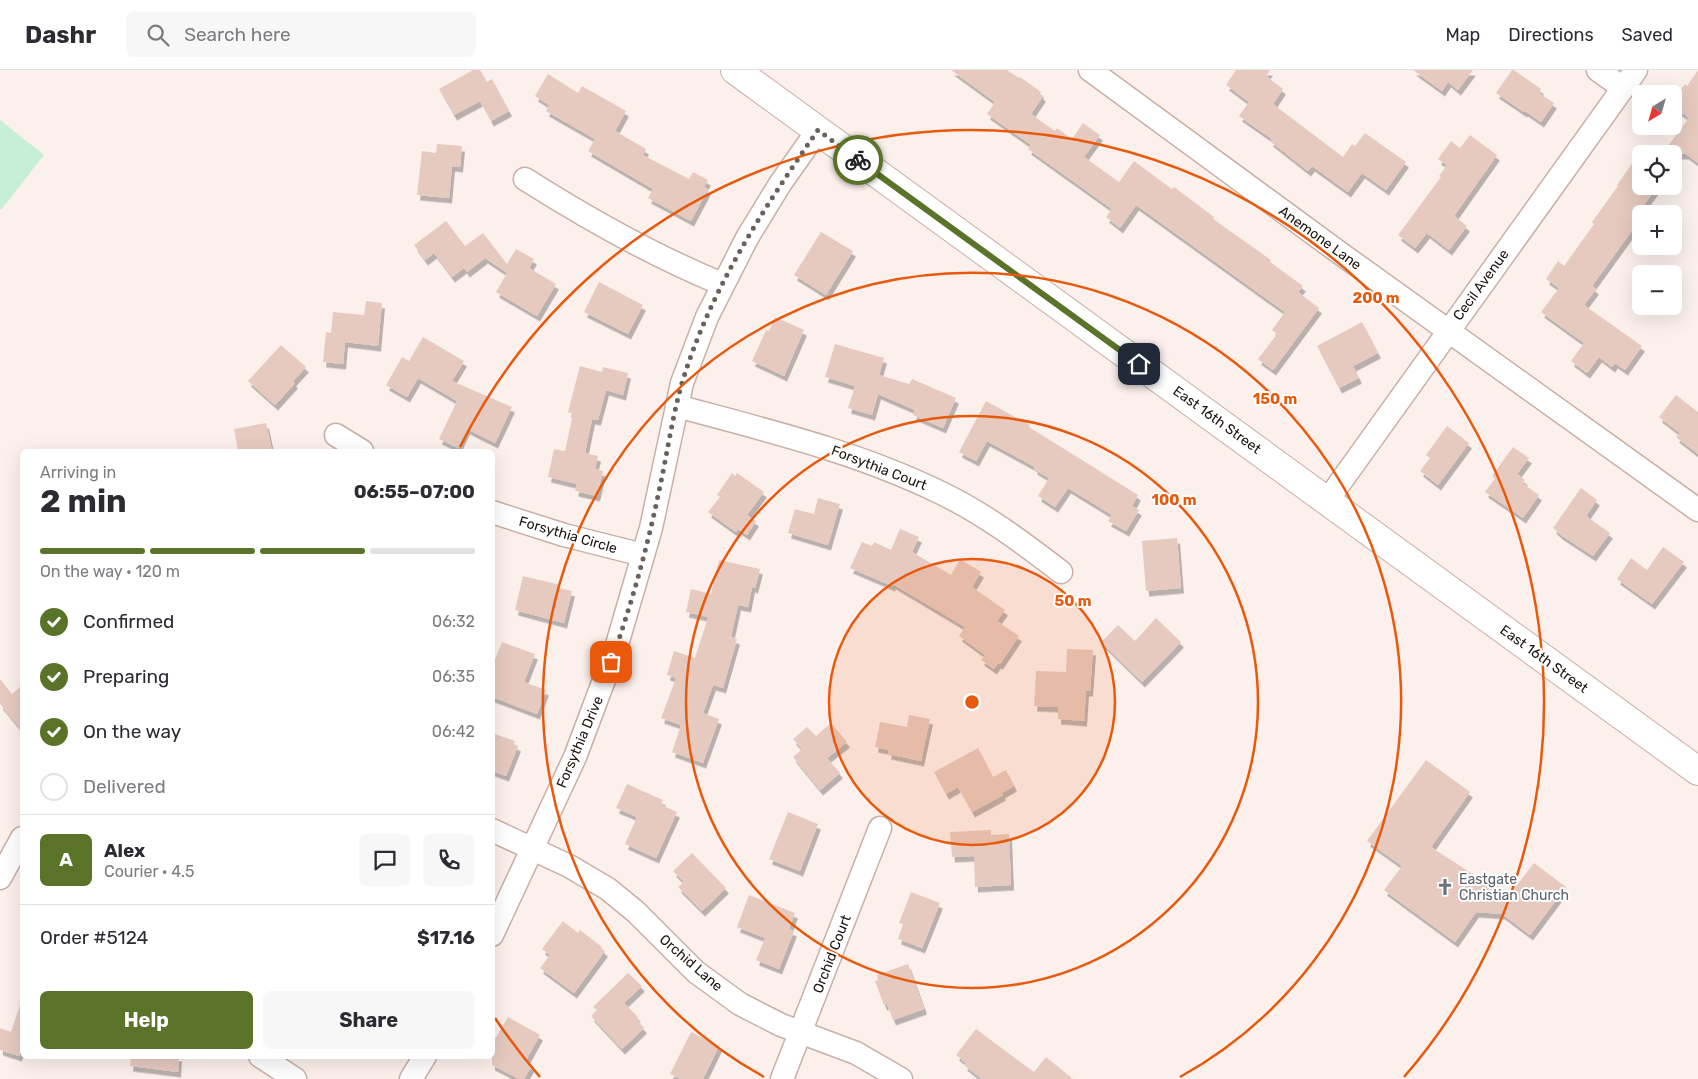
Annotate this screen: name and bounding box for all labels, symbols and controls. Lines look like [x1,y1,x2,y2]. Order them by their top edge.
search box [126,12,476,57]
text: Dashr [25,21,96,49]
icon: search [144,21,172,49]
text: Search here [184,23,291,46]
text: Map [1445,24,1480,46]
text: Directions [1508,24,1594,46]
text: Saved [1622,24,1673,46]
north arrow [1632,85,1682,135]
map controls [1632,85,1682,315]
courier [833,135,883,185]
button: locate [1632,145,1682,195]
icon: bike [844,146,872,174]
street label: Anemone Lane [1275,202,1365,274]
button: + [1632,205,1682,255]
street label: Cecil Avenue [1450,246,1513,324]
button: − [1632,265,1682,315]
text: 200 m [1352,289,1400,307]
pin [1118,343,1160,385]
icon: home [1125,350,1153,378]
street label: East 16th Street [1170,382,1265,458]
text: 150 m [1253,390,1297,408]
street label: Forsythia Court [829,442,930,494]
text: Arriving in [40,463,116,482]
text: 06:55–07:00 [354,480,475,503]
text: 2 min [40,482,127,520]
text: 100 m [1152,491,1196,509]
street label: Forsythia Circle [517,513,619,557]
text: On the way · 120 m [40,562,180,581]
text: 50 m [1055,592,1091,610]
icon: check [40,608,68,636]
text: Confirmed [83,610,174,633]
text: 06:32 [432,612,475,631]
street label: East 16th Street [1497,621,1592,697]
pin [590,641,632,683]
icon: bag [597,648,625,676]
icon: check [40,663,68,691]
text: Preparing [83,665,169,688]
text: 06:35 [432,667,475,686]
street label: Forsythia Drive [553,693,607,791]
centre of rings [963,693,981,711]
icon: check [40,718,68,746]
text: On the way [83,720,181,743]
text: 06:42 [432,722,475,741]
text: Delivered [83,775,166,798]
button: chat [359,834,411,886]
button: phone [423,834,475,886]
text: Alex [104,839,145,862]
text: A [59,848,73,871]
text: Courier · 4.5 [104,862,194,881]
place label: Eastgate Christian Church [1459,871,1569,904]
church icon: Eastgate Christian Church [1435,877,1455,897]
street label: Orchid Court [809,912,855,996]
text: Order #5124 [40,926,148,949]
text: $17.16 [417,926,475,949]
street label: Orchid Lane [656,931,726,995]
button: Help [40,991,253,1049]
button: Share [263,991,475,1049]

